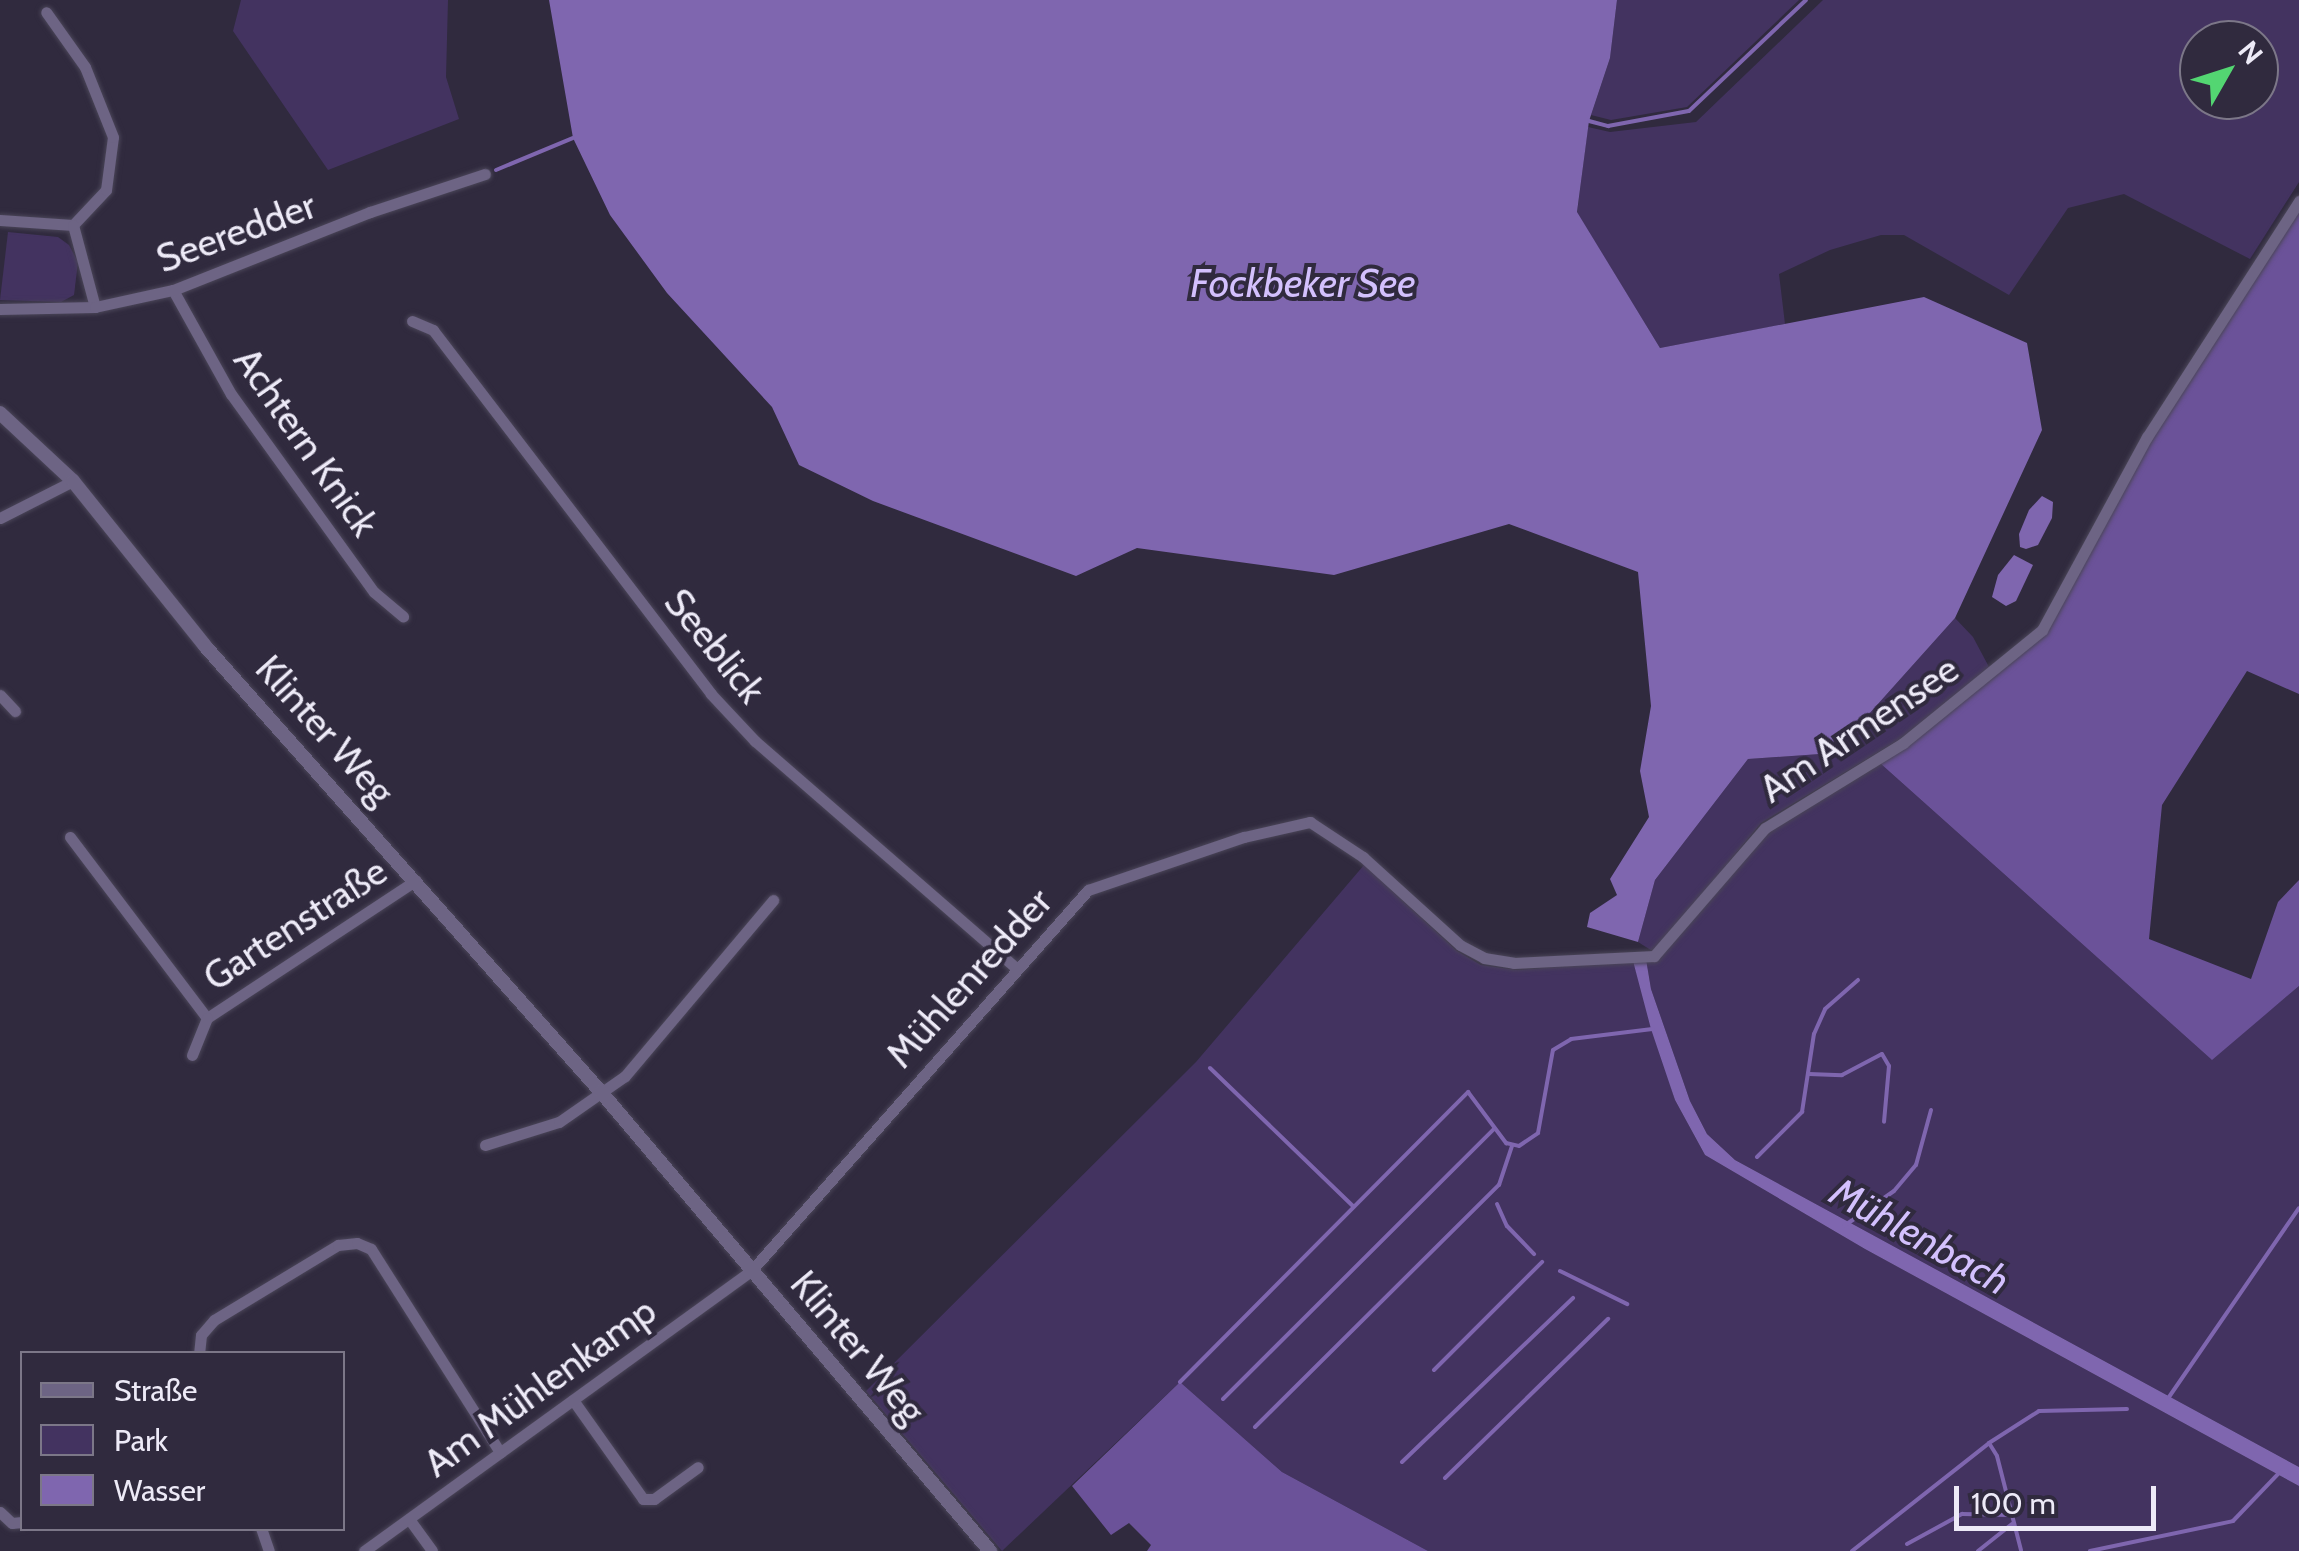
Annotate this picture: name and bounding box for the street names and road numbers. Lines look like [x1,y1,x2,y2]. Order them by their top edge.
street label: Seeredder [150,182,322,282]
street label: Achtern Knick [224,339,388,545]
street label: Seeblick [655,580,775,712]
street label: Klinter Weg [246,646,404,814]
street label: Am Armensee [1751,646,1967,812]
street label: Gartenstraße [195,848,395,1000]
street label: Mühlenredder [877,879,1061,1077]
street label: Klinter Weg [781,1261,935,1433]
street label: Am Mühlenkamp [415,1288,665,1486]

